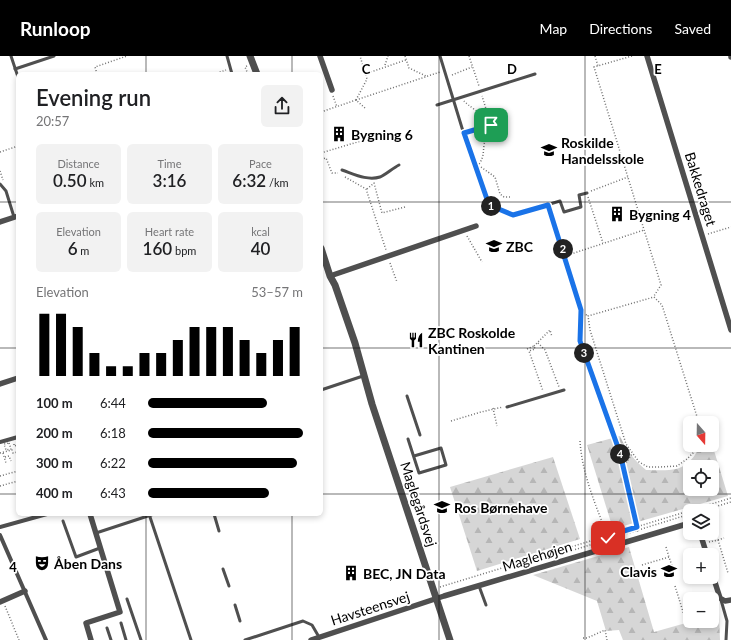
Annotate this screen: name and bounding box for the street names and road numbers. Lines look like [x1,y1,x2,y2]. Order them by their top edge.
street label: Bakkedraget [682,150,720,228]
street label: Maglegårdsvej [397,459,441,549]
street label: Maglehøjen [500,537,574,575]
street label: Havsteensvej [328,587,412,629]

